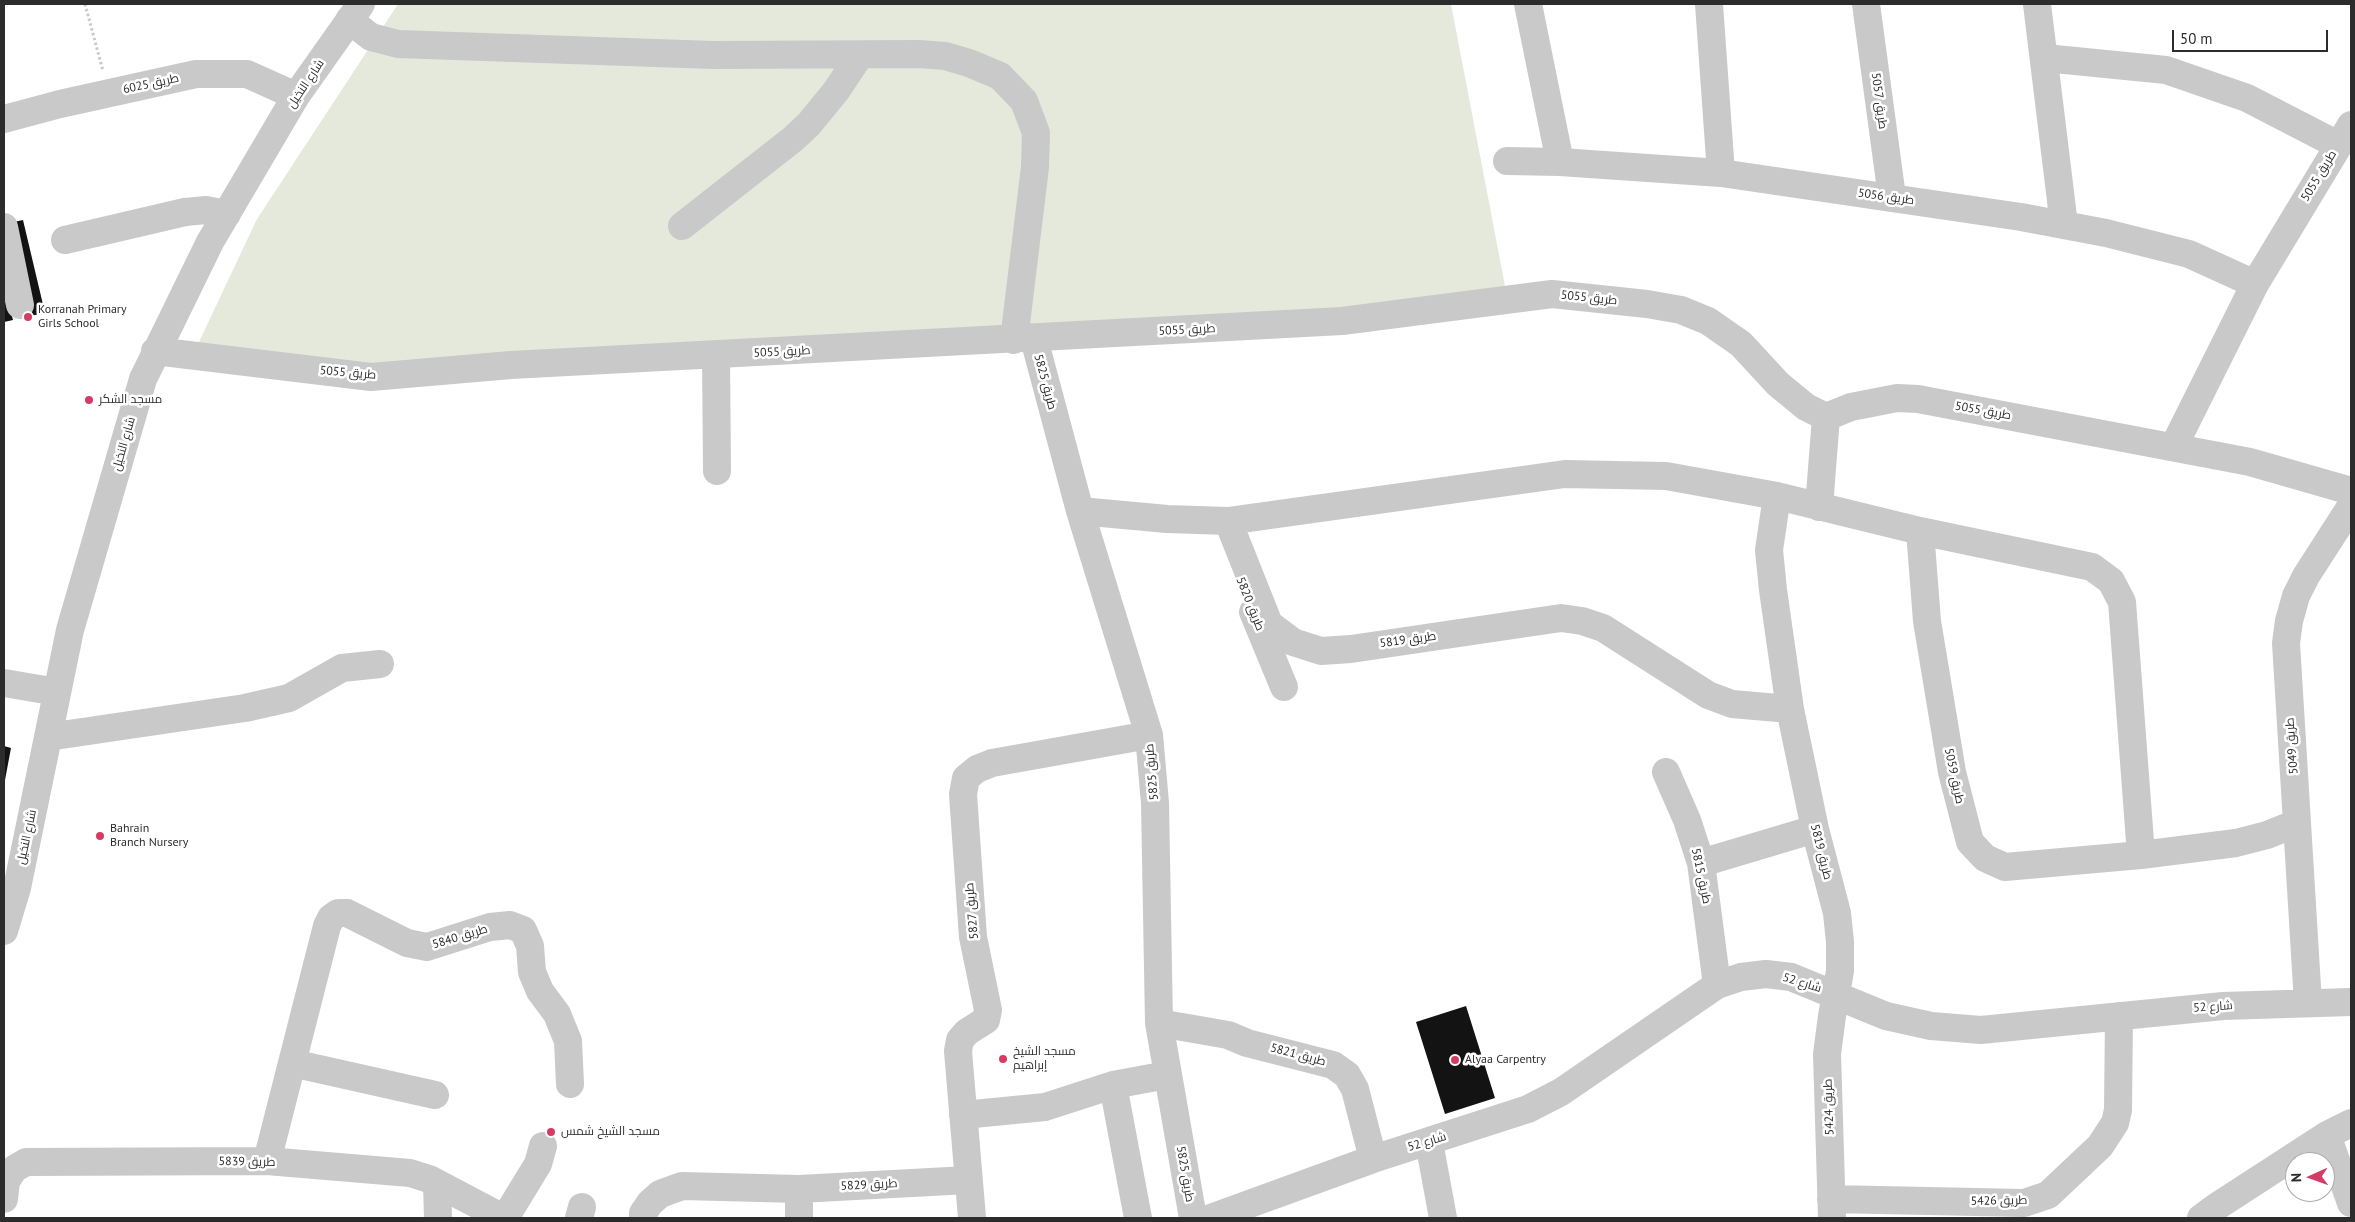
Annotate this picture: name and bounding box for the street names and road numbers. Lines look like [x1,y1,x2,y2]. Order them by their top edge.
street label: شارع النخيل [284,57,328,111]
street label: طريق 6025 [122,71,180,97]
street label: طريق 5057 [1868,72,1890,130]
street label: طريق 5055 [2298,148,2340,204]
street label: طريق 5056 [1857,186,1915,208]
street label: طريق 5055 [1560,288,1618,308]
street label: طريق 5055 [1158,321,1216,339]
street label: طريق 5055 [753,343,811,361]
street label: طريق 5825 [1031,353,1059,411]
street label: طريق 5055 [319,363,377,383]
street label: طريق 5055 [1954,399,2012,423]
street label: شارع النخيل [109,415,139,473]
street label: طريق 5820 [1233,575,1267,633]
street label: طريق 5819 [1379,629,1437,651]
street label: طريق 5049 [2283,717,2301,775]
street label: طريق 5825 [1142,743,1162,801]
street label: طريق 5059 [1941,747,1967,805]
street label: شارع النخيل [14,808,40,866]
street label: طريق 5819 [1807,823,1835,881]
street label: طريق 5815 [1688,847,1714,905]
street label: طريق 5827 [962,882,982,940]
street label: طريق 5840 [431,922,489,952]
street label: شارع 52 [1781,970,1823,996]
street label: شارع 52 [2193,998,2233,1016]
street label: طريق 5821 [1269,1041,1327,1069]
street label: طريق 5424 [1821,1078,1837,1136]
street label: شارع 52 [1406,1129,1448,1155]
street label: طريق 5825 [1173,1145,1197,1203]
street label: طريق 5839 [218,1154,276,1170]
street label: طريق 5829 [840,1176,898,1194]
street label: طريق 5426 [1970,1193,2028,1209]

